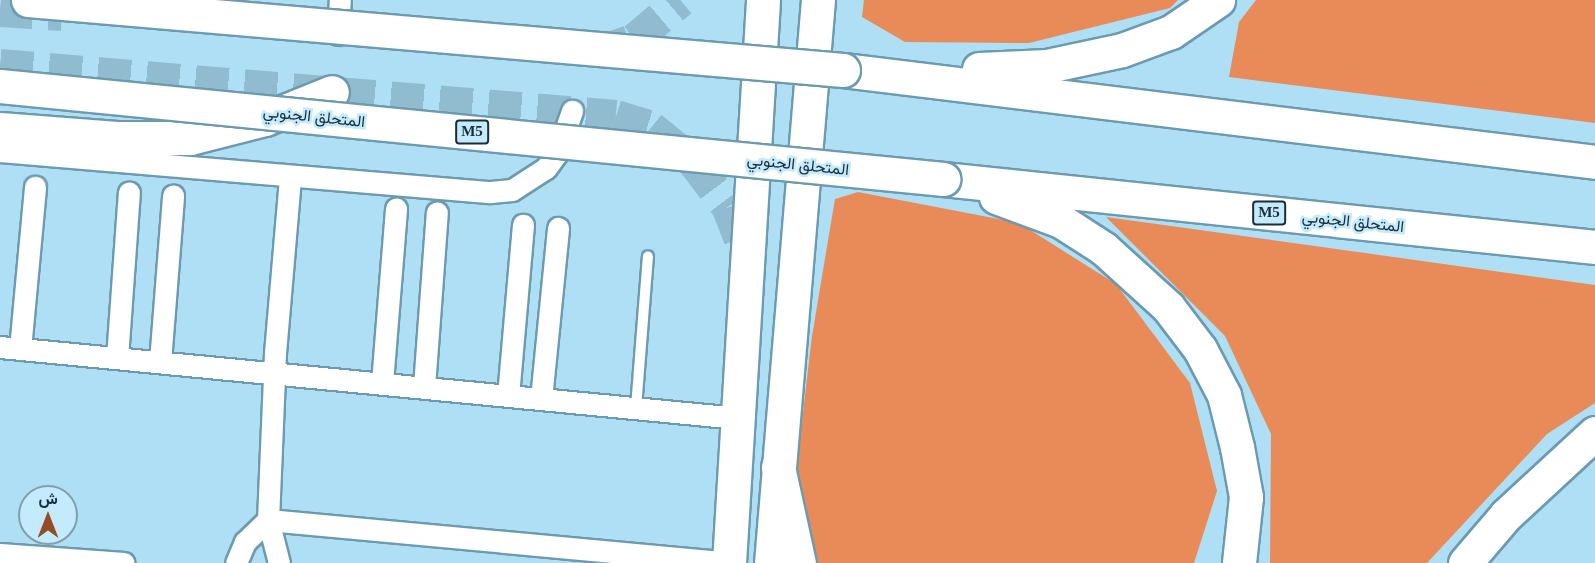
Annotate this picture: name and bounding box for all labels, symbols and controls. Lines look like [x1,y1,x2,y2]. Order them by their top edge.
street label: المتحلق الجنوبي [262,102,366,132]
road number: M5 [454,120,490,144]
street label: المتحلق الجنوبي [746,150,850,180]
road number: M5 [1251,201,1287,225]
street label: المتحلق الجنوبي [1301,207,1405,237]
north arrow [18,485,78,545]
text: ش [38,490,58,507]

